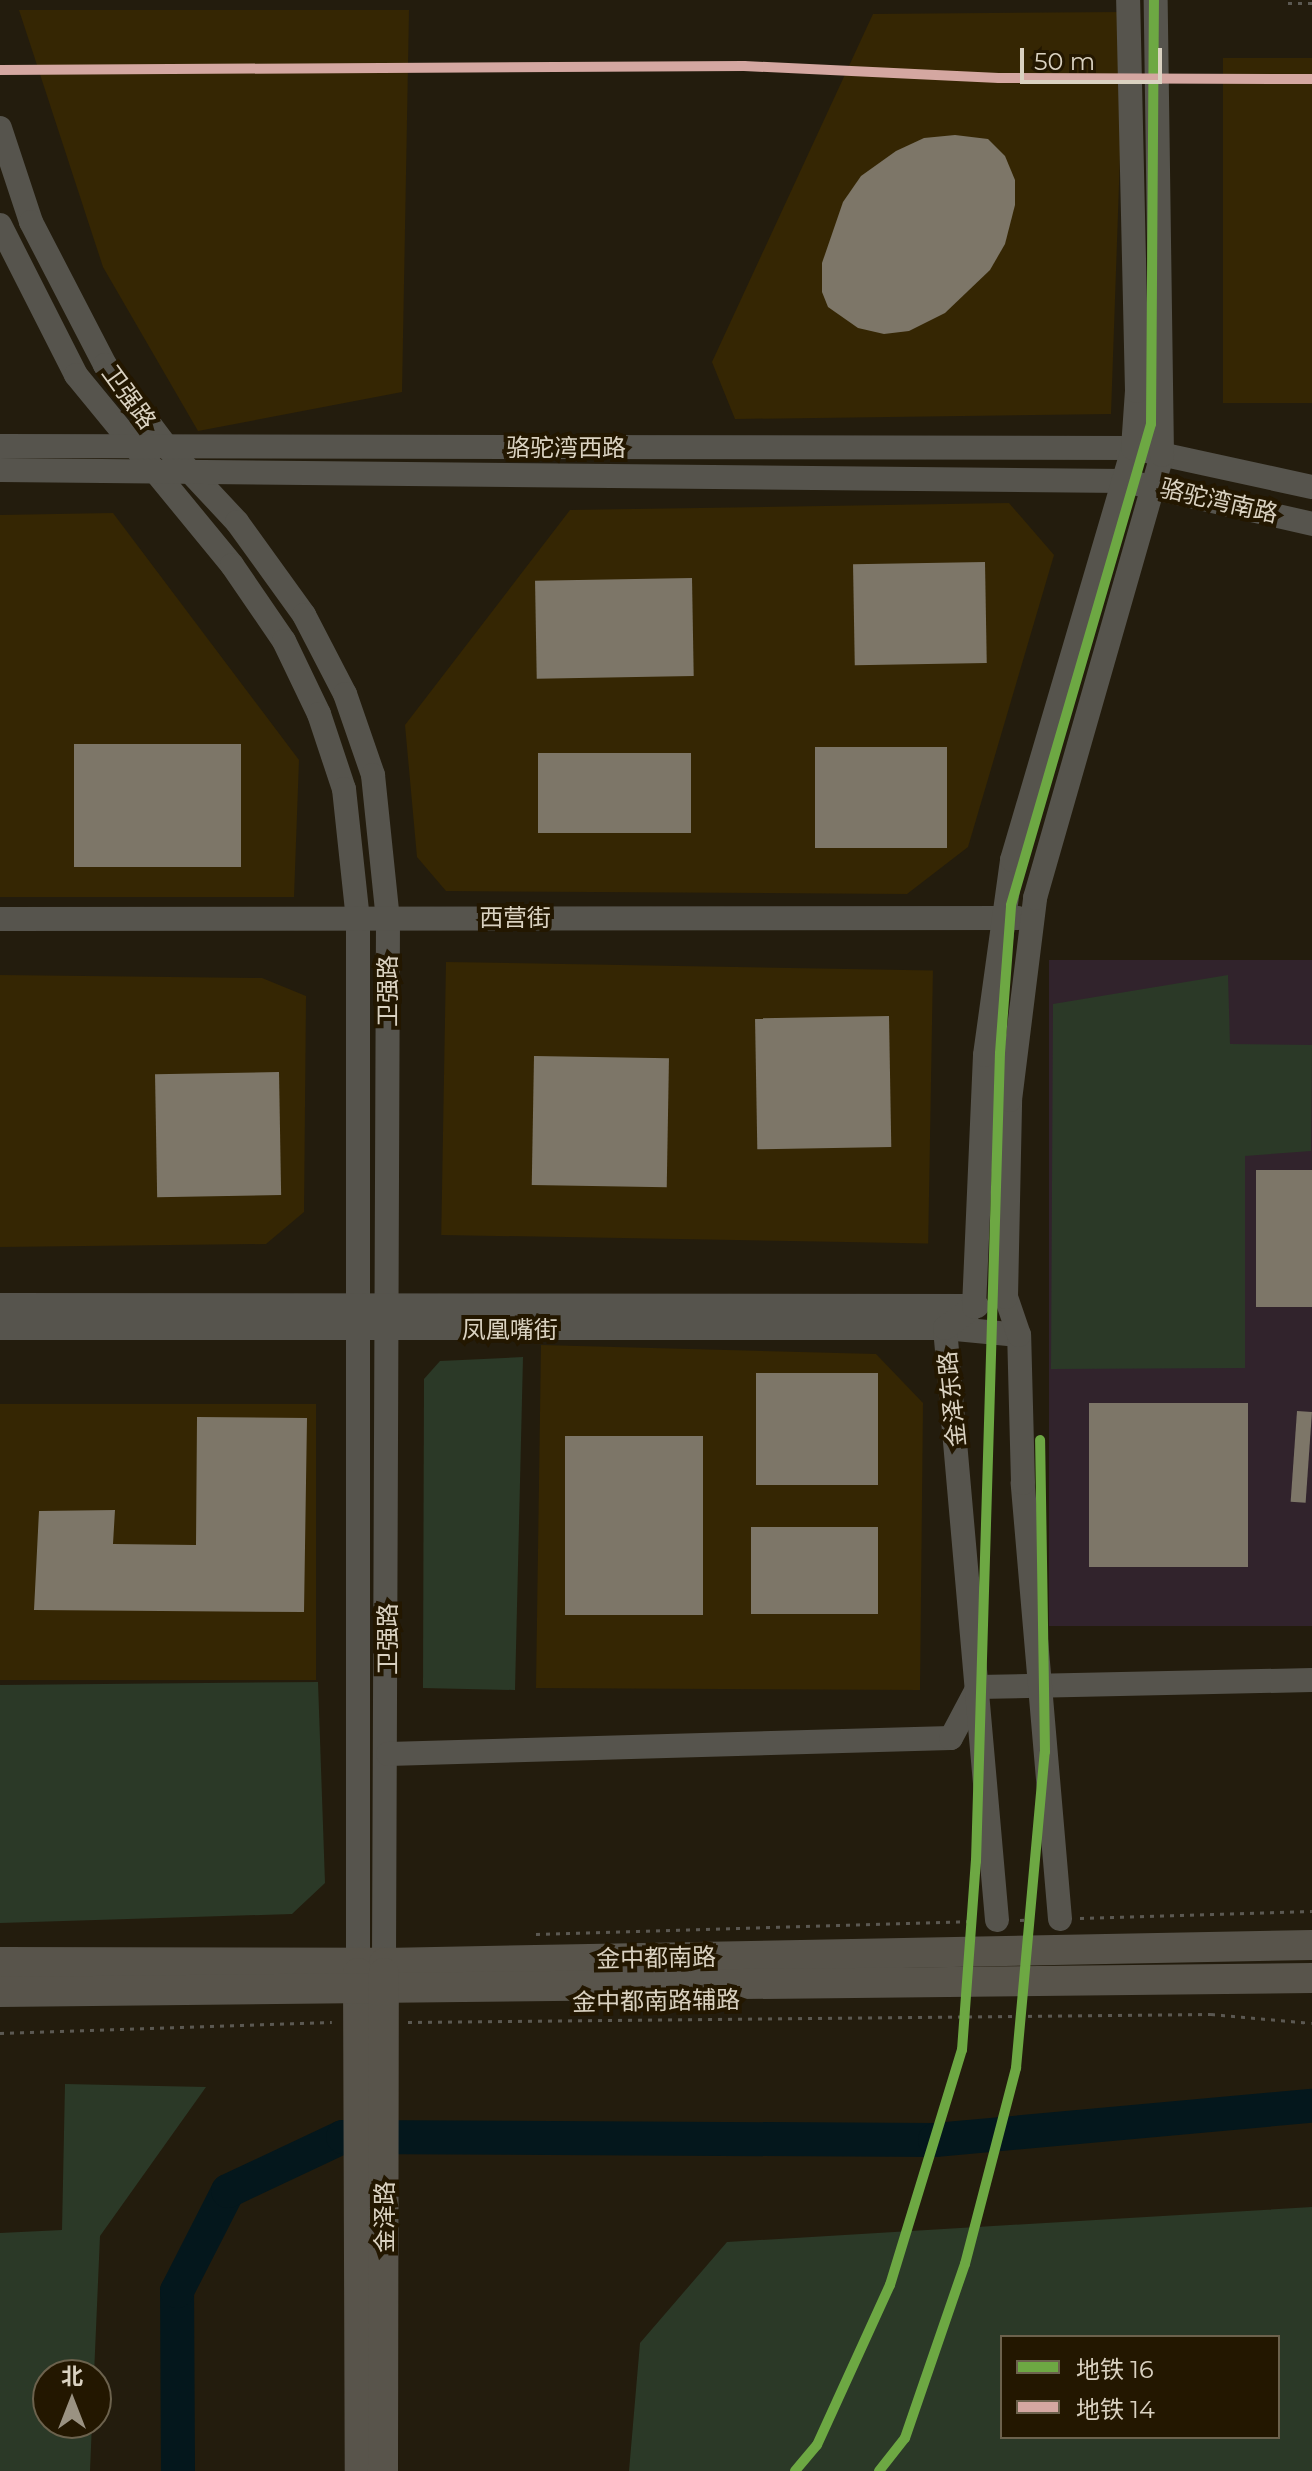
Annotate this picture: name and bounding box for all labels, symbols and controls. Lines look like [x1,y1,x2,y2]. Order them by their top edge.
scale bar [1024,32,1166,82]
text: 50 m [1034,47,1095,76]
street label: 卫强路 [96,359,162,435]
street label: 骆驼湾西路 [506,434,626,462]
street label: 骆驼湾南路 [1157,473,1281,529]
street label: 西营街 [479,904,551,932]
street label: 卫强路 [374,955,402,1027]
street label: 凤凰嘴街 [462,1316,558,1344]
street label: 金泽东路 [933,1350,971,1448]
street label: 卫强路 [374,1603,402,1675]
street label: 金中都南路 [596,1943,716,1973]
street label: 金中都南路辅路 [572,1985,740,2017]
street label: 金泽路 [371,2181,399,2253]
legend [1000,2335,1280,2439]
text: 地铁 16 [1076,2355,1154,2384]
north arrow [32,2359,112,2439]
text: 北 [61,2363,83,2390]
text: 地铁 14 [1076,2395,1155,2424]

